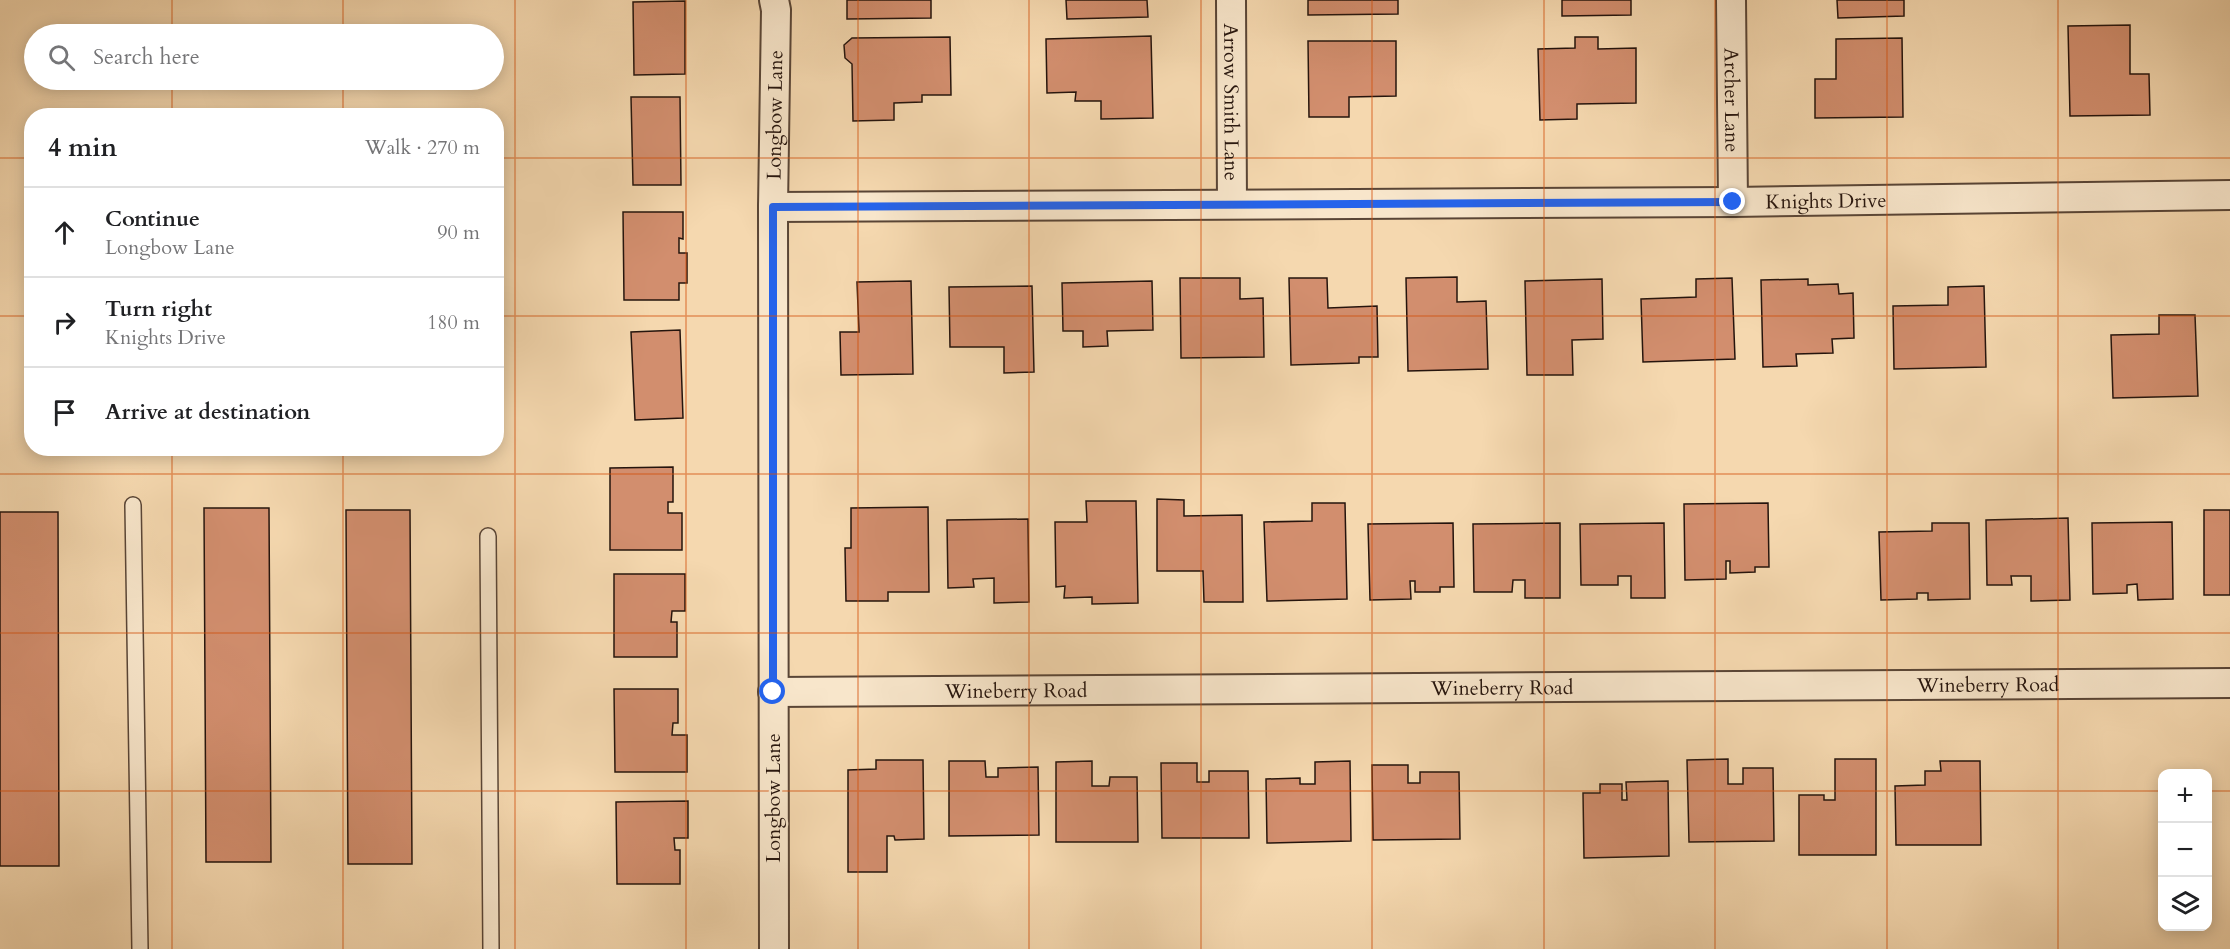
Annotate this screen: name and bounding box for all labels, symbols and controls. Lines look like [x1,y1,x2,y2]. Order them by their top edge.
street label: Arrow Smith Lane [1217,23,1245,181]
search box [24,24,504,90]
icon: search [45,41,78,74]
text: Search here [93,42,200,72]
street label: Archer Lane [1717,48,1746,152]
street label: Longbow Lane [760,50,789,180]
text: 4 min [48,130,117,165]
text: Walk · 270 m [365,134,480,161]
street label: Knights Drive [1765,187,1887,216]
route end [1719,188,1745,214]
text: Continue [105,204,200,234]
icon: ahead [48,216,81,249]
text: 90 m [437,219,480,246]
text: Longbow Lane [105,234,235,261]
text: Turn right [105,294,212,324]
icon: right [48,306,81,339]
text: 180 m [427,309,480,336]
text: Knights Drive [105,324,226,351]
icon: arrive [48,396,81,429]
text: Arrive at destination [105,397,310,427]
street label: Wineberry Road [1916,671,2060,699]
street label: Wineberry Road [1430,674,1574,702]
street label: Wineberry Road [944,677,1088,705]
route start [759,678,785,704]
street label: Longbow Lane [760,733,787,863]
map controls [2158,769,2212,931]
button: + [2158,769,2212,823]
button: − [2158,823,2212,877]
button: layers [2158,877,2212,931]

